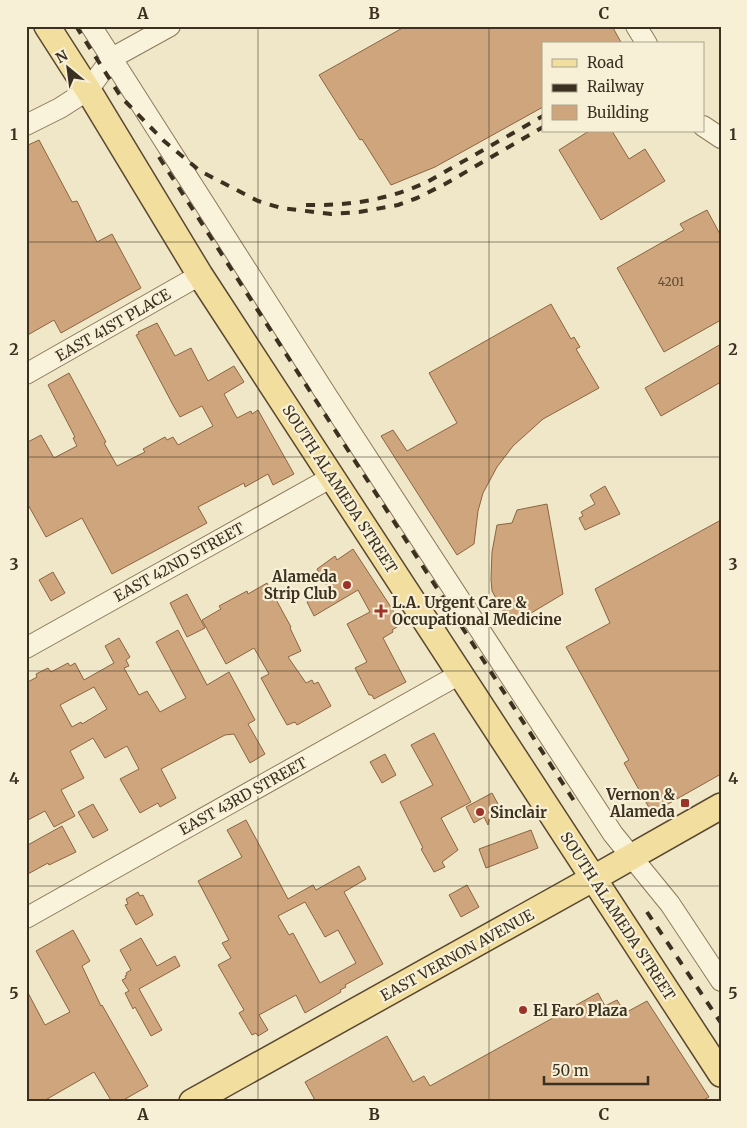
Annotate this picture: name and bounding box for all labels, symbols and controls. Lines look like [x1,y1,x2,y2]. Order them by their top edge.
text: A [136,3,149,23]
text: B [368,3,380,23]
text: C [599,3,609,23]
north arrow [42,42,92,92]
legend [542,42,704,132]
text: N [52,46,71,67]
text: Road [587,53,623,72]
text: Railway [587,77,644,96]
text: Building [587,103,649,122]
text: 1 [10,124,18,144]
text: 1 [729,124,737,144]
house number: 4201 [658,274,685,289]
street label: EAST 41ST PLACE [52,284,174,366]
text: 2 [9,339,19,359]
text: 2 [728,339,738,359]
street label: SOUTH ALAMEDA STREET [278,401,402,577]
street label: EAST 42ND STREET [111,518,248,606]
text: 3 [9,554,19,574]
text: 3 [728,554,738,574]
place label: Alameda Strip Club [264,567,338,603]
marker: Alameda Strip Club [341,579,353,591]
place label: L.A. Urgent Care & Occupational Medicine [392,593,562,629]
marker: L.A. Urgent Care & Occupational Medicine [374,604,388,618]
street label: EAST 43RD STREET [176,753,311,839]
text: 4 [9,768,19,788]
text: 4 [728,768,738,788]
place label: Vernon & Alameda [605,785,676,821]
marker: Vernon & Alameda [679,797,691,809]
place label: Sinclair [490,803,547,822]
marker: Sinclair [474,806,486,818]
street label: SOUTH ALAMEDA STREET [556,828,680,1004]
street label: EAST VERNON AVENUE [377,905,537,1005]
text: 5 [9,983,19,1003]
text: 5 [728,983,738,1003]
place label: El Faro Plaza [533,1001,628,1020]
marker: El Faro Plaza [517,1004,529,1016]
scale bar [544,1053,648,1085]
text: 50 m [552,1061,589,1080]
text: A [136,1104,149,1124]
text: B [368,1104,380,1124]
text: C [599,1104,609,1124]

